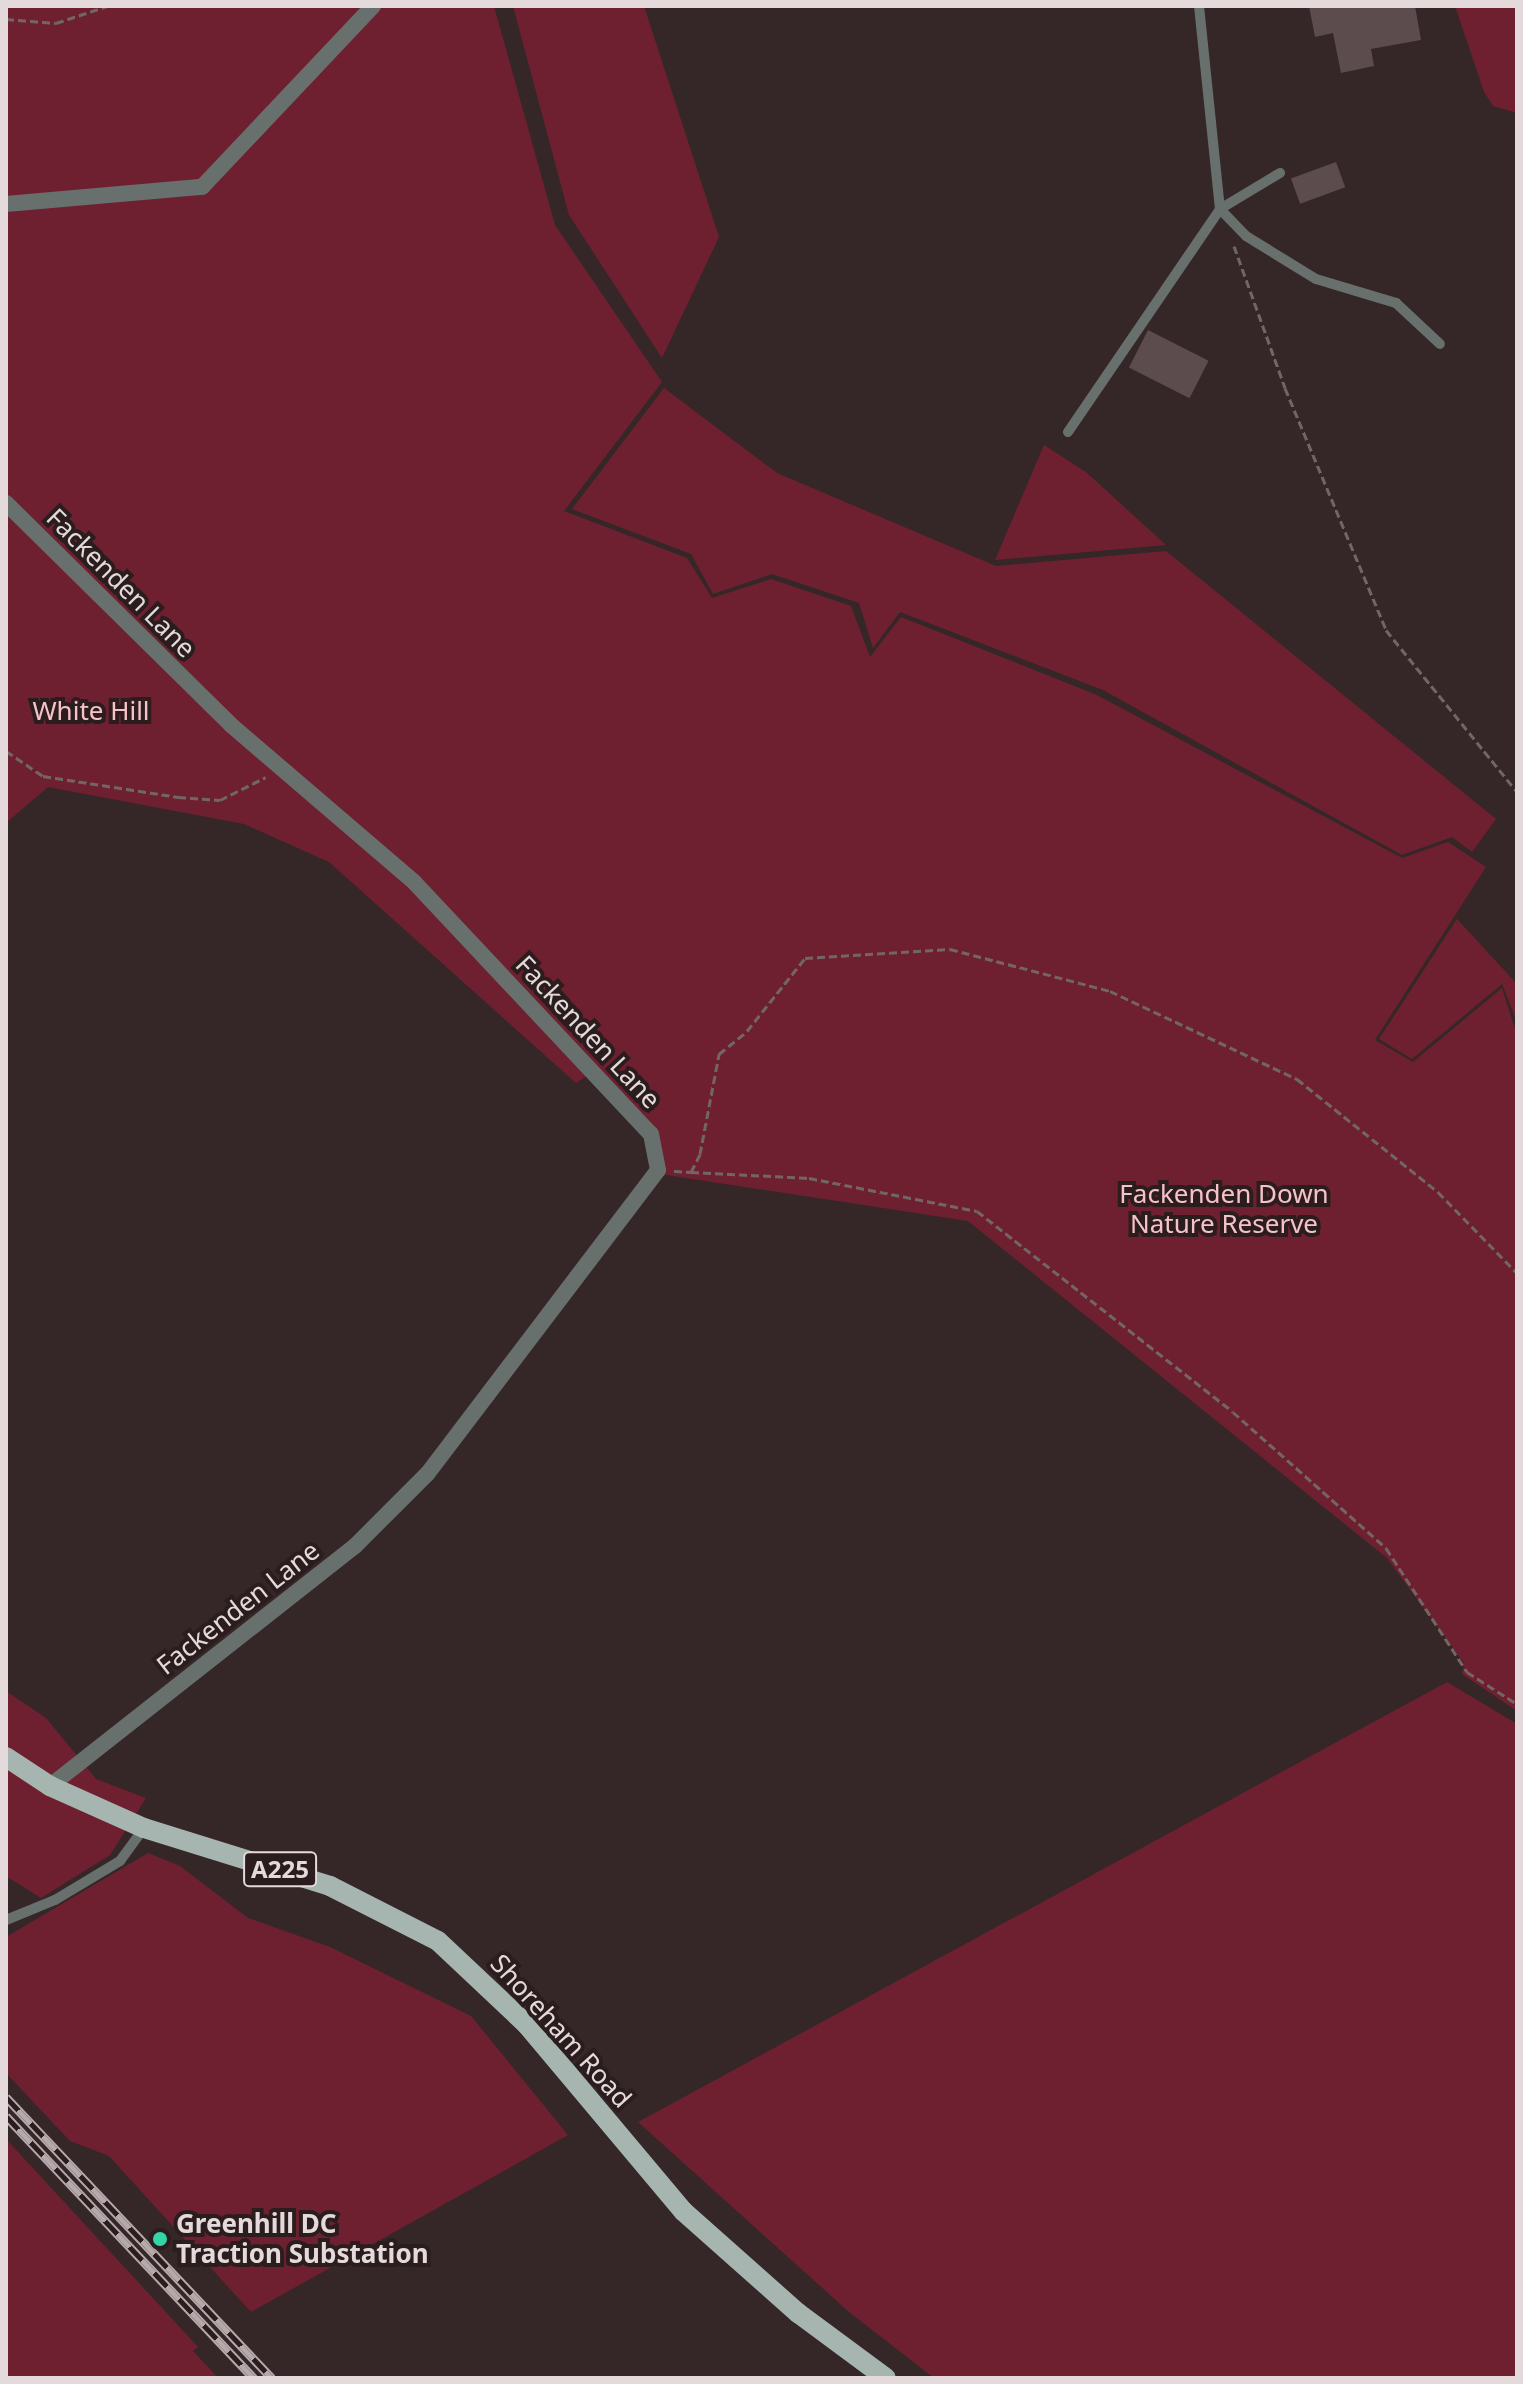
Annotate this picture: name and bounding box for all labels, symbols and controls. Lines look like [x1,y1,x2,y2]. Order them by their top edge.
street label: Fackenden Lane [40,502,202,664]
park label: White Hill [32,695,150,727]
street label: Fackenden Lane [509,949,667,1115]
park label: Fackenden Down Nature Reserve [1119,1178,1329,1240]
street label: Fackenden Lane [151,1535,325,1681]
road number: A225 [242,1849,318,1889]
street label: Shoreham Road [484,1948,638,2114]
place label: Greenhill DC Traction Substation [176,2208,429,2270]
marker: Greenhill DC Traction Substation [151,2230,169,2248]

